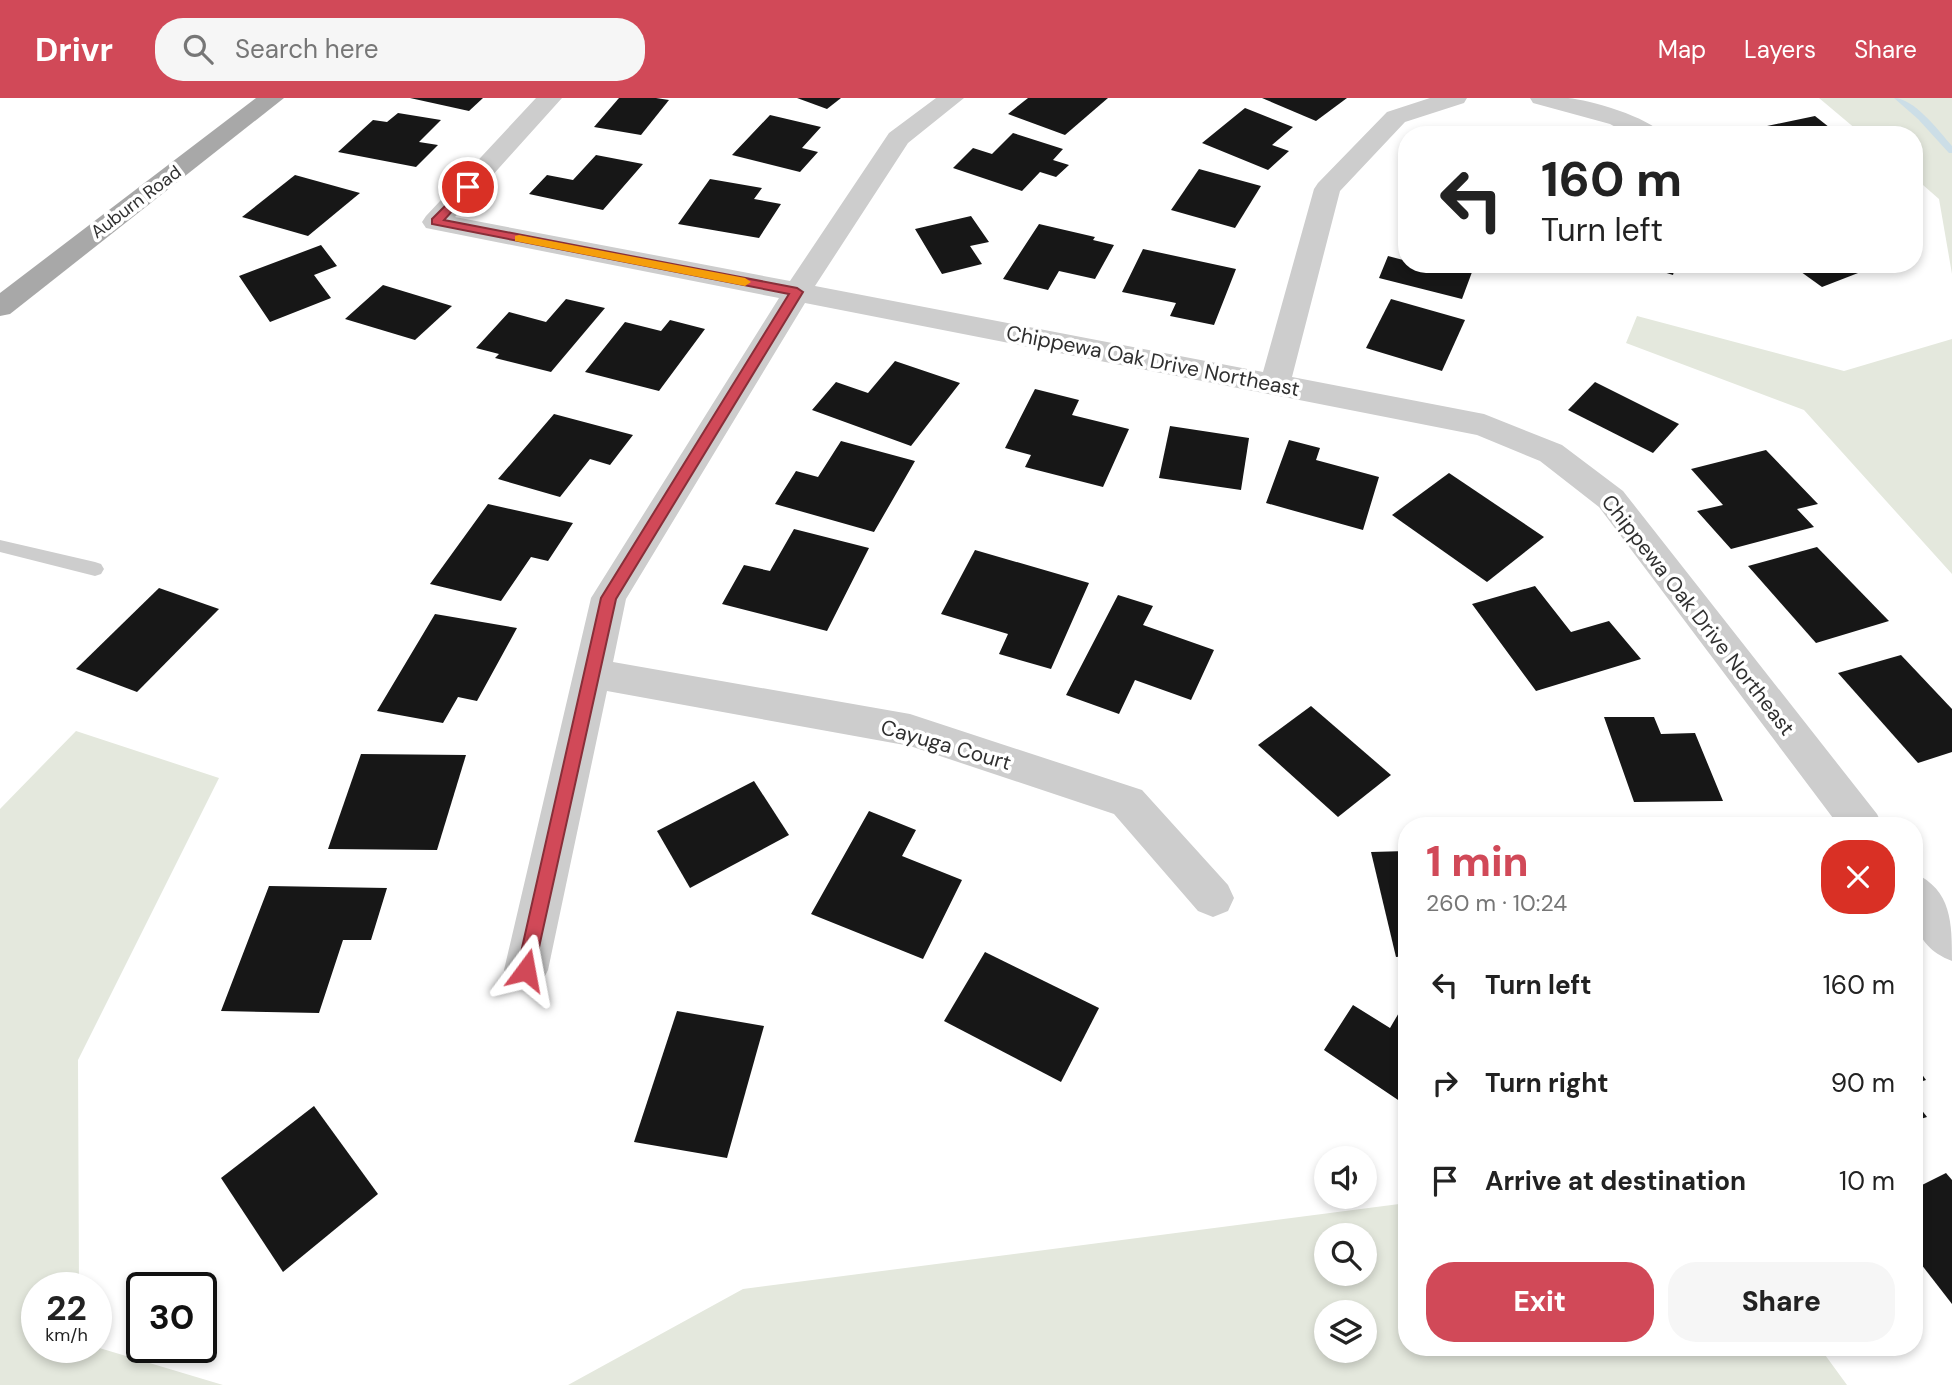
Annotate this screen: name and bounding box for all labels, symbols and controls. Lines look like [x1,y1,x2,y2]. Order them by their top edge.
search box [155,18,645,81]
text: Drivr [35,28,113,71]
icon: search [179,30,217,68]
text: Search here [235,32,378,66]
text: Map [1658,34,1706,65]
text: Layers [1744,34,1816,65]
text: Share [1854,34,1917,65]
text: 160 m [1541,147,1682,211]
icon: left [1426,154,1517,245]
pin [438,157,498,217]
street label: Auburn Road [86,160,186,244]
icon: arrive [449,168,487,206]
text: Turn left [1541,209,1663,251]
street label: Chippewa Oak Drive Northeast [1004,319,1302,403]
street label: Chippewa Oak Drive Northeast [1595,489,1801,741]
street label: Cayuga Court [878,713,1014,777]
text: 1 min [1426,834,1529,889]
button: close [1821,840,1895,914]
text: 260 m · 10:24 [1426,888,1567,918]
position arrow [489,933,563,1007]
icon: left [1426,966,1464,1004]
text: Turn left [1485,968,1592,1002]
text: 160 m [1823,968,1895,1002]
icon: right [1426,1064,1464,1102]
text: Turn right [1485,1066,1609,1100]
text: 90 m [1831,1066,1895,1100]
map controls [1314,1146,1377,1363]
button: sound [1314,1146,1377,1209]
icon: arrive [1426,1162,1464,1200]
text: Arrive at destination [1485,1164,1746,1198]
text: 10 m [1839,1164,1895,1198]
button: search [1314,1223,1377,1286]
button: Exit [1426,1262,1654,1342]
button: Share [1668,1262,1895,1342]
speed limit sign: 30 [126,1272,217,1363]
text: 22 [46,1285,87,1331]
button: layers [1314,1300,1377,1363]
text: km/h [45,1323,88,1347]

